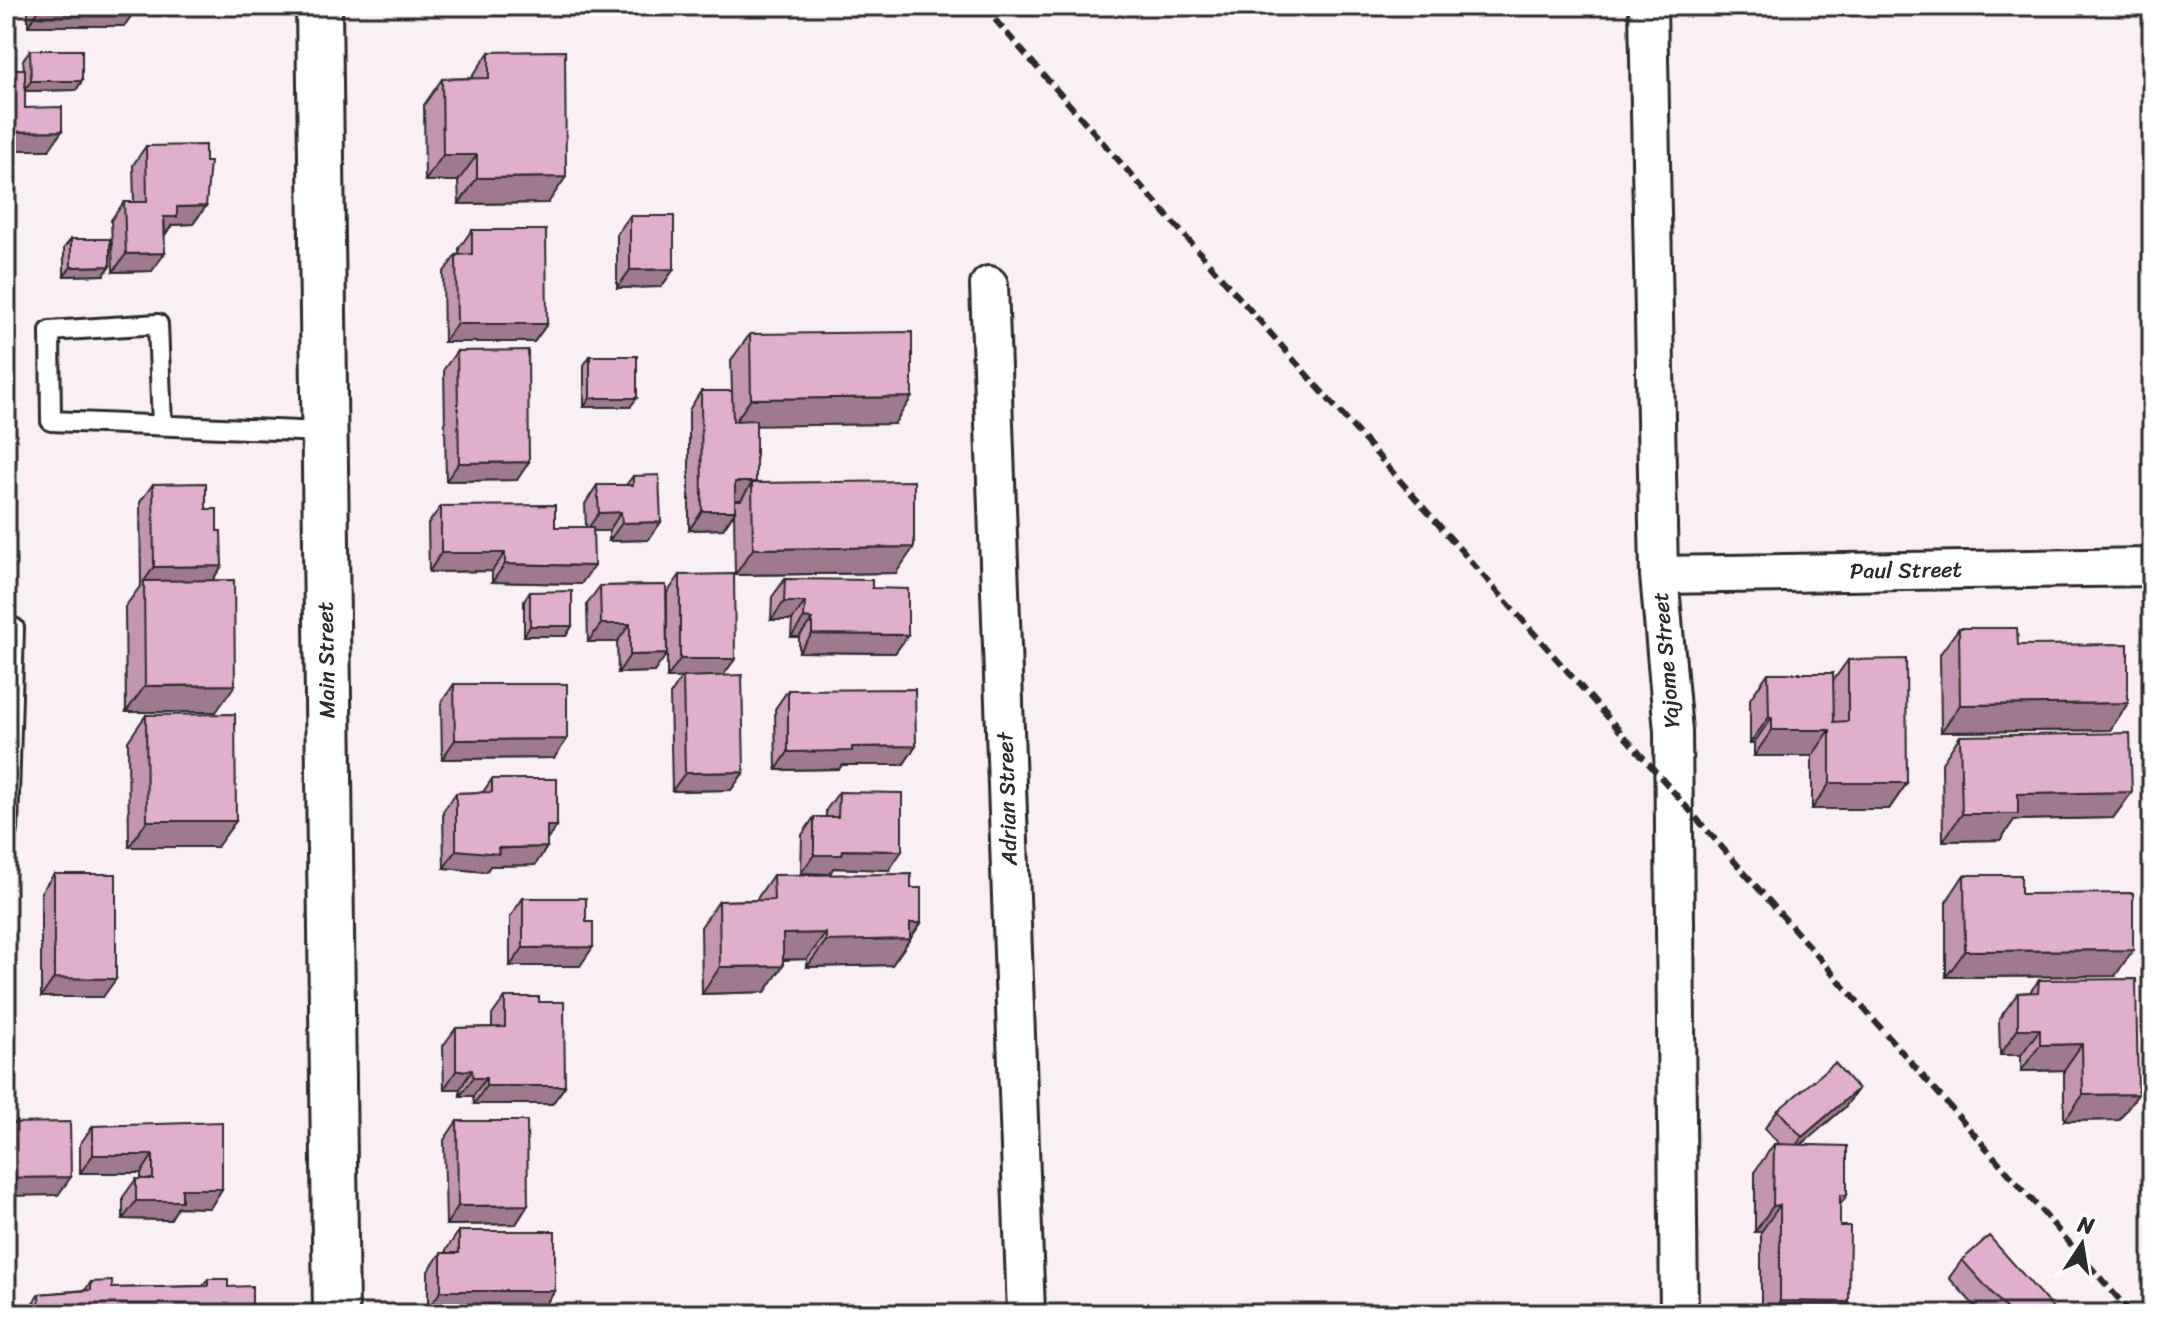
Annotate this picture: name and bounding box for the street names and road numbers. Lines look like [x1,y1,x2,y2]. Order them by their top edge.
street label: Paul Street [1850,550,1963,590]
street label: Yajome Street [1641,590,1691,730]
street label: Main Street [305,601,347,719]
street label: Adrian Street [985,731,1029,867]

